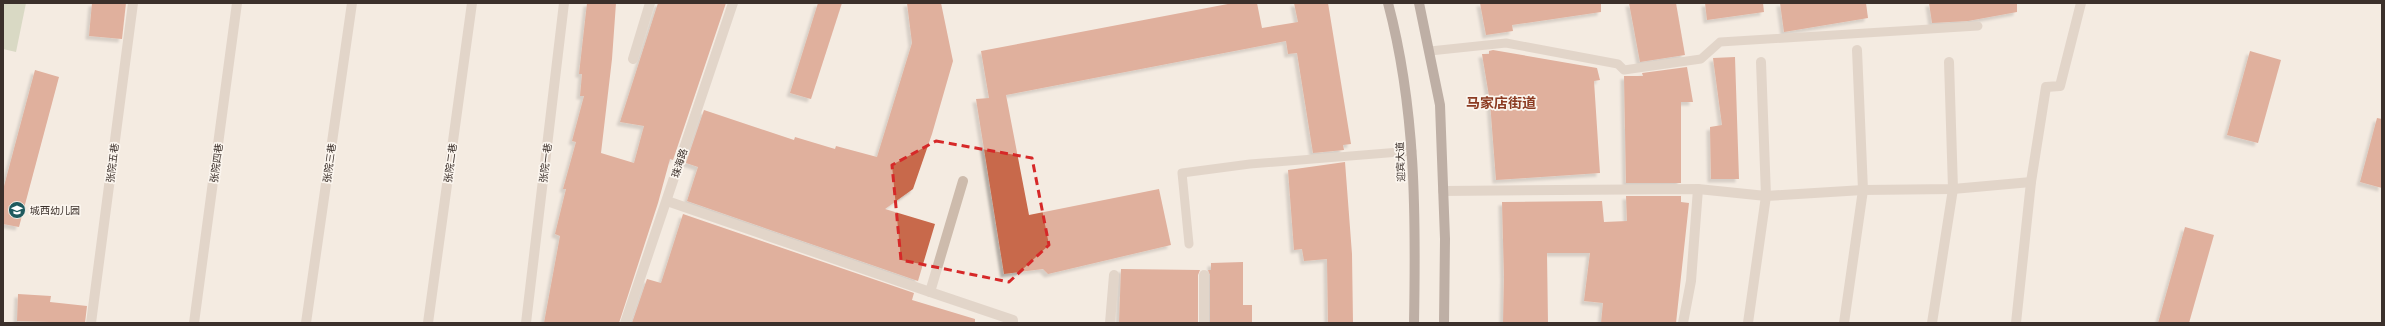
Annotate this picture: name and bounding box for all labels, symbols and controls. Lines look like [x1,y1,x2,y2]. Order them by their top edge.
district label: 马家店街道 [1466,92,1536,113]
street label: 张院五巷 [103,142,122,184]
street label: 张院四巷 [206,142,227,184]
street label: 张院三巷 [319,142,340,184]
street label: 张院二巷 [440,142,461,184]
street label: 张院一巷 [536,142,555,184]
street label: 迎宾大道 [1392,142,1409,182]
street label: 珠海路 [668,147,691,180]
school or university icon: 城西幼儿园 [7,200,27,220]
place label: 城西幼儿园 [30,203,80,218]

